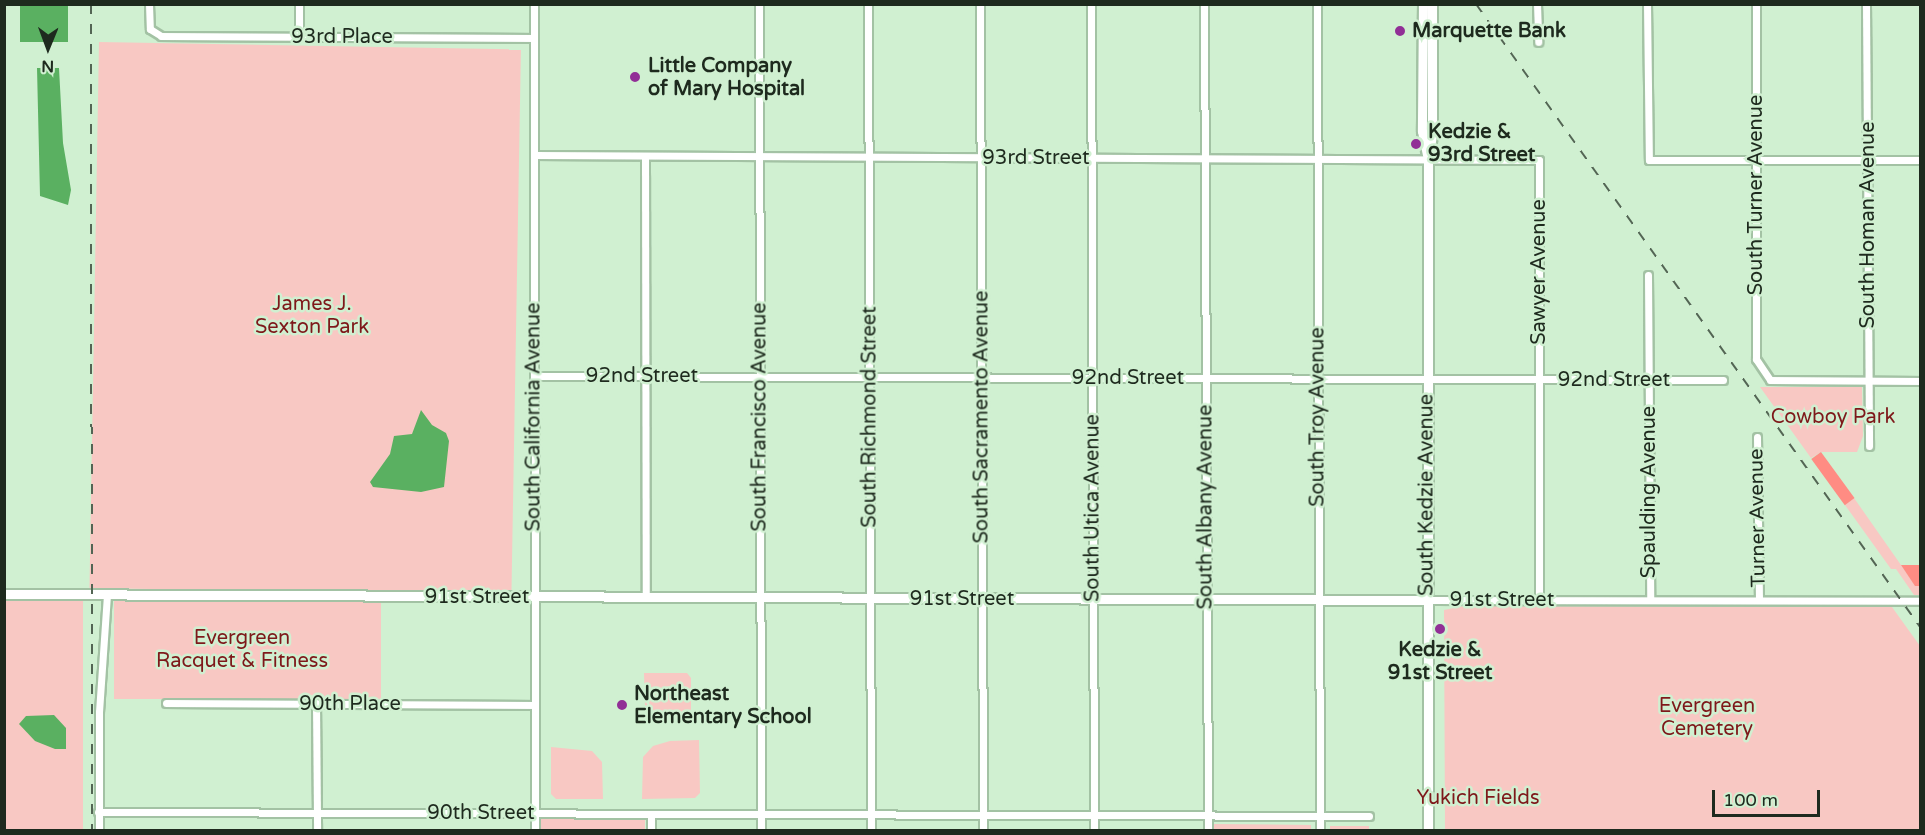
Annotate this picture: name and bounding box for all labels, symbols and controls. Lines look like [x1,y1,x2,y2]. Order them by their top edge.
north arrow [18,18,78,78]
place label: Marquette Bank [1412,19,1566,43]
marker: Marquette Bank [1393,24,1407,38]
street label: 93rd Place [291,25,393,49]
place label: Little Company of Mary Hospital [648,54,805,101]
text: N [41,56,54,76]
marker: Little Company of Mary Hospital [626,68,644,86]
street label: South Turner Avenue [1744,95,1768,295]
place label: Kedzie & 93rd Street [1428,120,1535,167]
street label: South Homan Avenue [1856,121,1880,329]
marker: Kedzie & 93rd Street [1409,137,1423,151]
street label: 93rd Street [982,146,1090,170]
street label: Sawyer Avenue [1527,199,1551,345]
street label: South Sacramento Avenue [970,291,994,543]
park label: James J. Sexton Park [255,293,369,340]
street label: South Francisco Avenue [748,302,772,532]
street label: South California Avenue [522,303,546,531]
street label: South Richmond Street [858,306,882,528]
street label: South Troy Avenue [1306,327,1330,507]
street label: 92nd Street [586,364,698,388]
street label: 92nd Street [1072,366,1184,390]
street label: 92nd Street [1558,368,1670,392]
street label: South Kedzie Avenue [1415,394,1439,596]
street label: South Albany Avenue [1194,405,1218,609]
park label: Cowboy Park [1771,405,1895,429]
street label: Spaulding Avenue [1637,406,1661,578]
street label: South Utica Avenue [1081,414,1105,602]
street label: Turner Avenue [1745,448,1771,588]
street label: 91st Street [425,585,529,609]
street label: 91st Street [910,587,1014,611]
street label: 91st Street [1450,588,1554,612]
marker: Kedzie & 91st Street [1433,622,1447,636]
park label: Evergreen Racquet & Fitness [156,626,328,673]
place label: Kedzie & 91st Street [1388,638,1492,685]
place label: Northeast Elementary School [634,682,812,729]
street label: 90th Place [299,692,401,716]
park label: Evergreen Cemetery [1659,695,1755,742]
marker: Northeast Elementary School [615,698,629,712]
scale bar [1715,778,1823,816]
park label: Yukich Fields [1417,786,1539,810]
text: 100 m [1723,789,1778,811]
street label: 90th Street [427,801,535,825]

